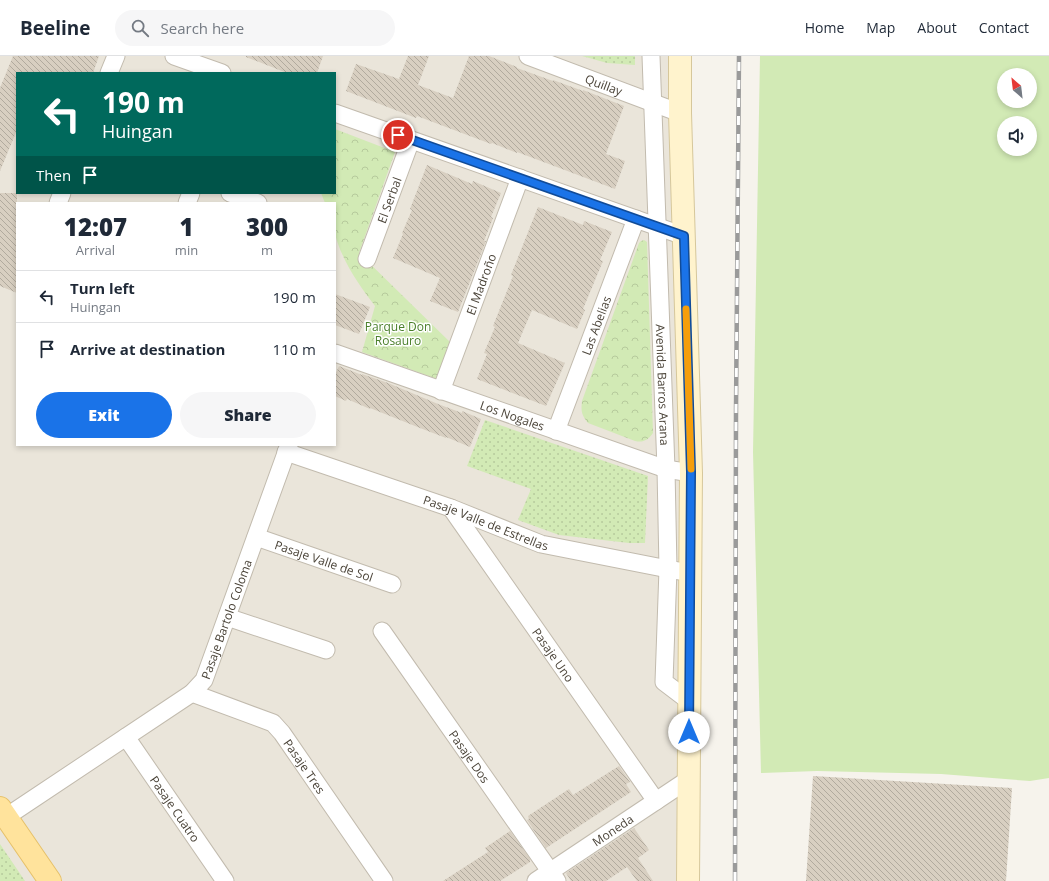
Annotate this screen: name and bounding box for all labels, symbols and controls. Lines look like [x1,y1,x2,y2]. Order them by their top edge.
search box [115,10,395,46]
text: Beeline [20,15,91,41]
icon: search [129,17,151,39]
text: Search here [161,18,244,38]
text: Home [805,18,844,37]
text: Map [866,18,895,37]
text: About [917,18,957,37]
text: Contact [979,18,1029,37]
north arrow [997,68,1037,108]
map controls [997,68,1037,156]
street label: Quillay [583,70,626,100]
text: 190 m [102,83,185,121]
icon: left [36,88,88,140]
button: sound [997,116,1037,156]
pin [381,118,415,152]
text: Huingan [102,119,173,143]
icon: arrive [387,124,409,146]
icon: arrive [79,164,101,186]
text: Then [36,165,71,185]
street label: El Serbal [373,174,405,225]
text: 12:07 [64,210,127,243]
text: 1 [179,210,194,243]
text: 300 [246,210,288,243]
text: Arrival [76,241,115,259]
text: min [175,241,198,259]
text: m [261,241,273,259]
street label: El Madroño [461,251,500,317]
text: Turn left [70,278,135,298]
icon: left [36,286,58,308]
text: 190 m [272,287,316,307]
street label: Las Abelias [577,293,615,357]
text: Huingan [70,298,121,316]
park label: Parque Don Rosauro [365,318,431,349]
street label: Avenida Barros Arana [652,324,674,446]
icon: arrive [36,338,58,360]
text: Arrive at destination [70,339,225,359]
text: 110 m [272,339,316,359]
button: Exit [36,392,172,438]
button: Share [180,392,316,438]
street label: Los Nogales [478,396,547,434]
street label: Pasaje Valle de Estrellas [421,491,550,554]
street label: Pasaje Valle de Sol [273,536,376,585]
street label: Pasaje Bartolo Coloma [197,557,255,681]
street label: Pasaje Uno [529,624,579,685]
position arrow [668,711,710,753]
street label: Pasaje Dos [445,727,494,786]
street label: Pasaje Tres [280,735,330,797]
street label: Pasaje Cuatro [146,772,204,845]
street label: Moneda [589,810,636,850]

